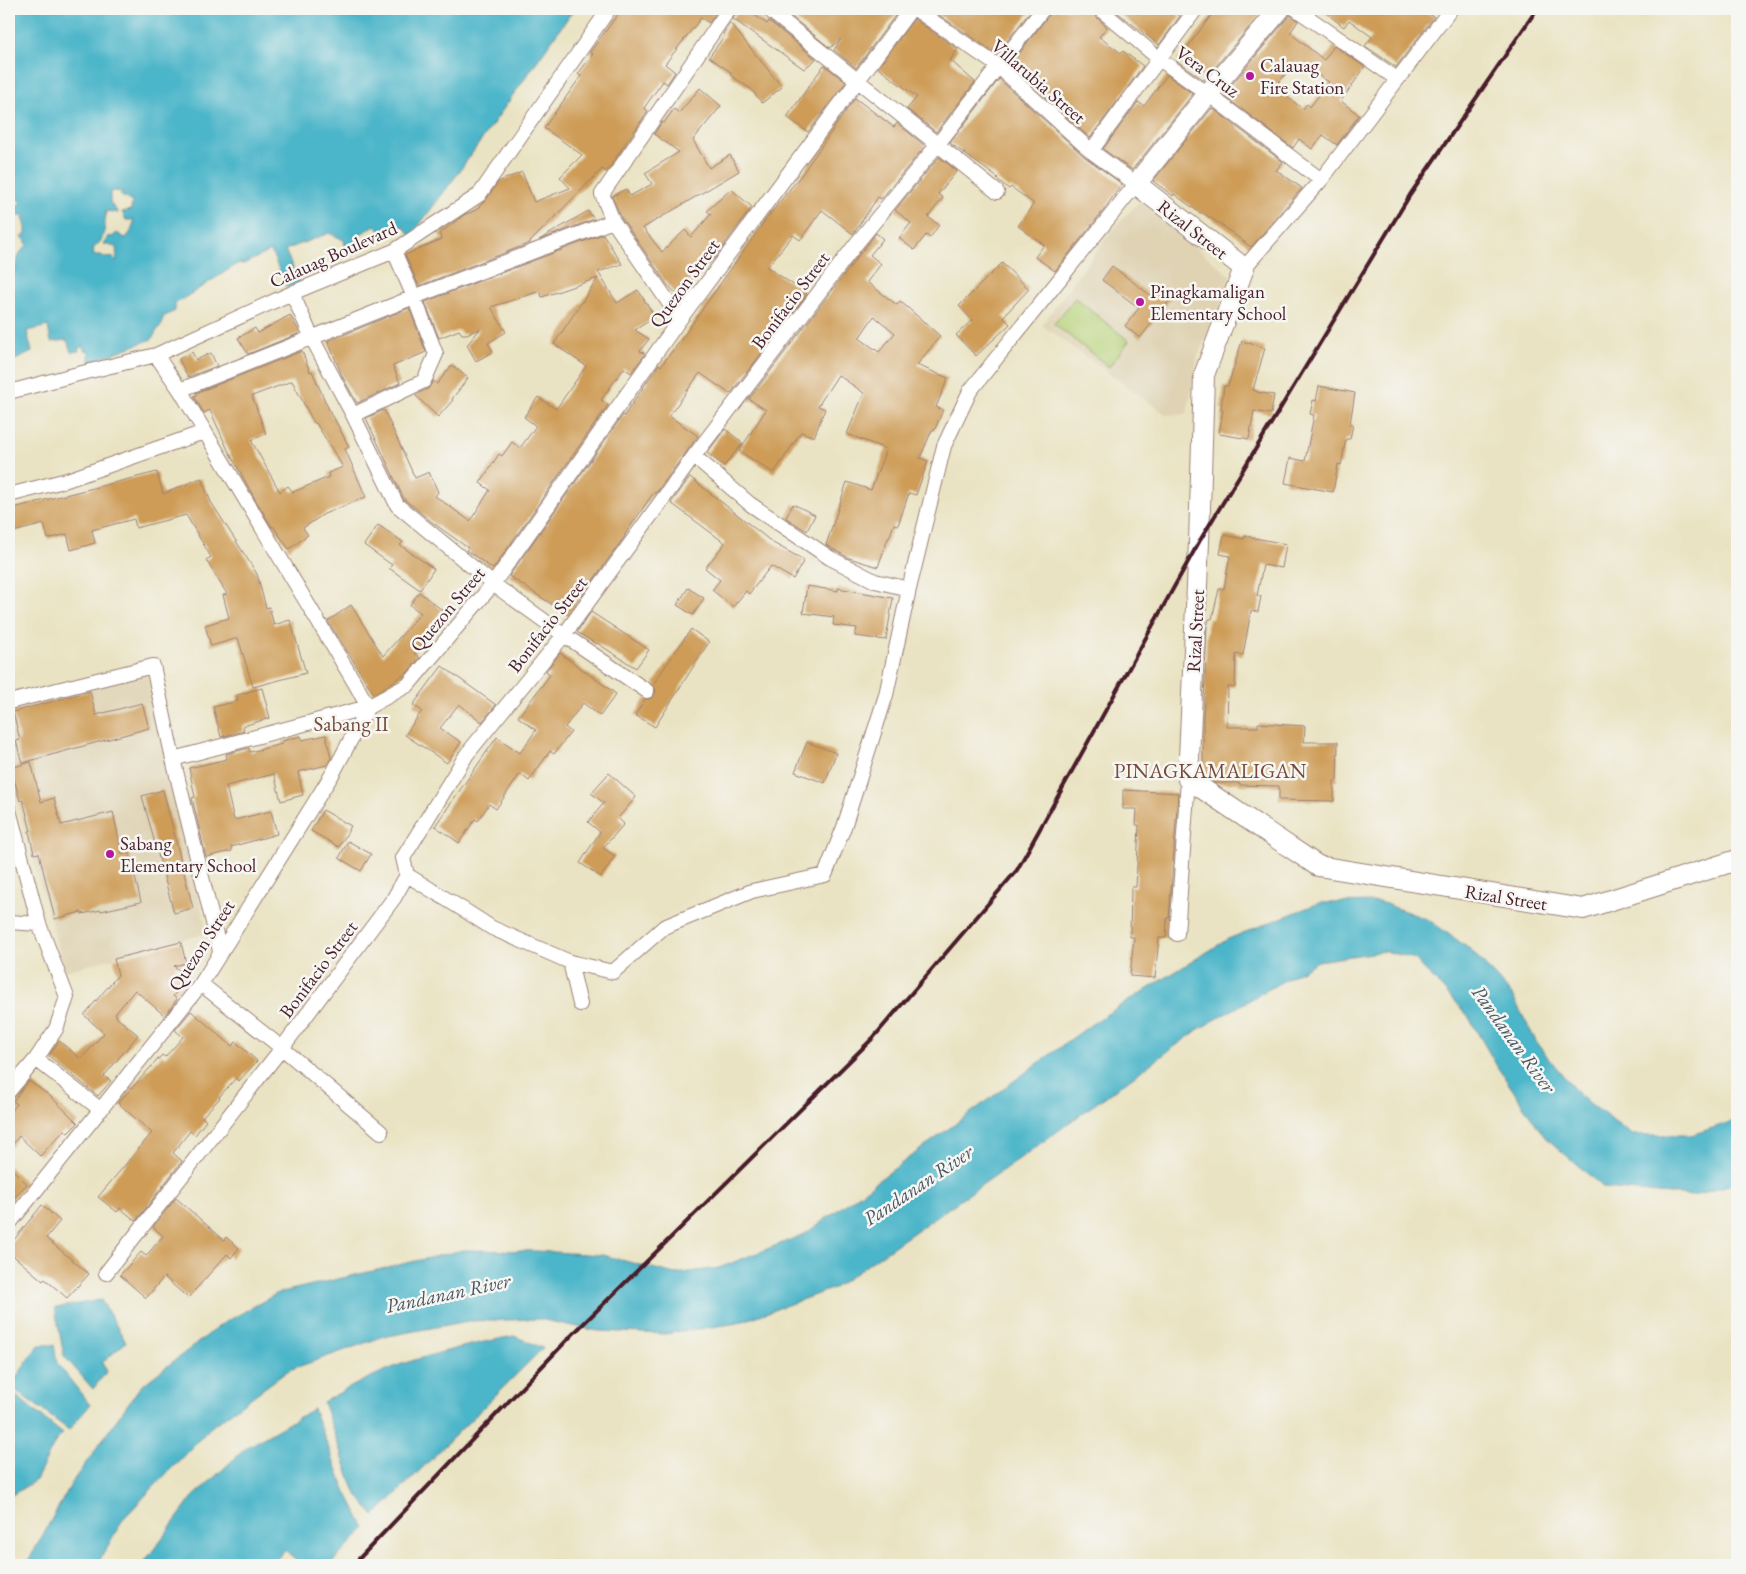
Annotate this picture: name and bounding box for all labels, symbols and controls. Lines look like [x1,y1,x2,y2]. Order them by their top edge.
street label: Villarubia Street [986,33,1091,129]
street label: Vera Cruz [1171,40,1245,103]
place label: Calauag Fire Station [1260,53,1344,100]
marker: Calauag Fire Station [1244,70,1256,82]
street label: Rizal Street [1152,194,1233,265]
street label: Calauag Boulevard [266,215,401,294]
street label: Quezon Street [644,234,725,333]
street label: Bonifacio Street [746,247,835,354]
place label: Pinagkamaligan Elementary School [1150,279,1287,326]
marker: Pinagkamaligan Elementary School [1134,296,1146,308]
street label: Quezon Street [404,561,490,657]
street label: Bonifacio Street [502,571,593,678]
street label: Rizal Street [1181,589,1210,673]
district label: Sabang Ⅱ [313,710,389,737]
district label: PINAGKAMALIGAN [1114,757,1307,784]
place label: Sabang Elementary School [120,831,257,878]
marker: Sabang Elementary School [104,848,116,860]
street label: Rizal Street [1463,879,1549,916]
street label: Quezon Street [163,895,240,996]
street label: Bonifacio Street [274,916,363,1023]
water label: Pandanan River [1466,980,1563,1099]
water label: Pandanan River [858,1138,979,1231]
water label: Pandanan River [383,1267,514,1319]

